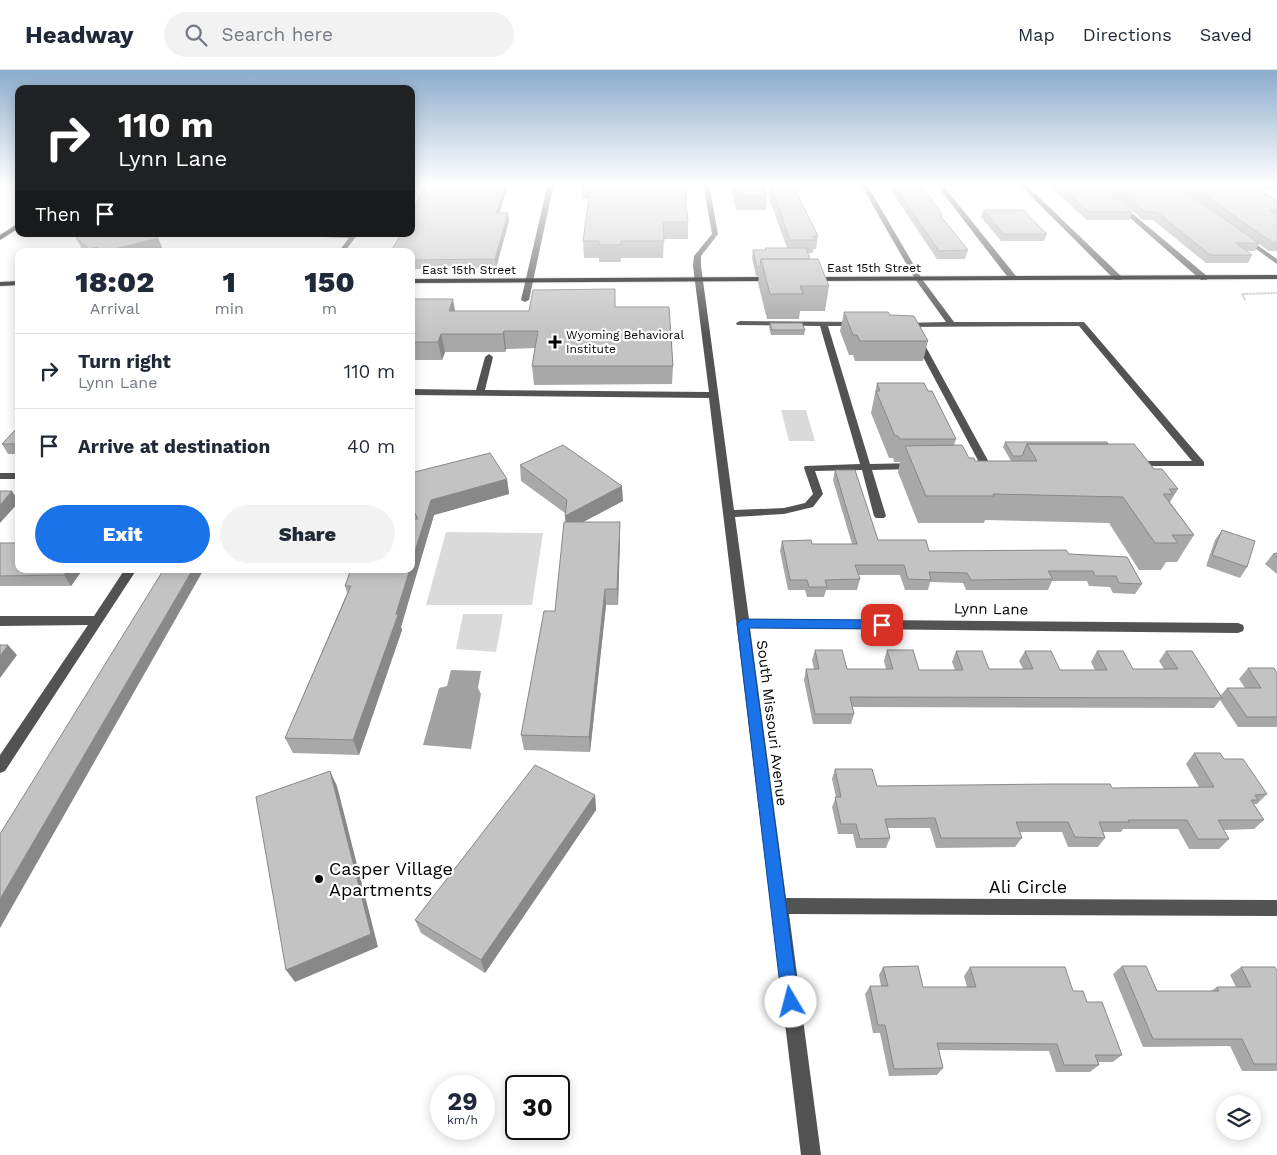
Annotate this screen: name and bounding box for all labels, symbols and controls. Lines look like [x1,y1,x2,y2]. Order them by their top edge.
search box [164,12,514,57]
text: Headway [25,21,134,49]
icon: search [182,21,210,49]
text: Search here [222,23,333,46]
text: Map [1018,24,1055,45]
text: Directions [1083,24,1172,45]
text: Saved [1200,24,1252,45]
text: 110 m [118,104,214,146]
icon: right [35,105,100,170]
text: Lynn Lane [118,146,227,171]
icon: arrive [91,200,119,228]
text: Then [35,203,81,226]
street label: East 15th Street [827,261,921,275]
street label: East 15th Street [422,263,516,277]
text: 18:02 [75,264,154,299]
text: 1 [223,264,236,299]
text: 150 [304,264,355,299]
text: Arrival [90,299,140,318]
text: min [215,299,244,318]
text: m [322,299,337,318]
place label: Wyoming Behavioral Institute [566,328,684,356]
marker: Wyoming Behavioral Institute [548,335,562,349]
text: Turn right [78,350,171,373]
icon: right [35,357,63,385]
text: 110 m [344,360,395,383]
text: Lynn Lane [78,373,157,392]
icon: arrive [35,432,63,460]
text: Arrive at destination [78,435,270,458]
text: 40 m [347,435,395,458]
button: Exit [35,505,210,563]
button: Share [220,505,395,563]
street label: Lynn Lane [954,599,1028,619]
pin [861,604,903,646]
icon: arrive [868,611,896,639]
street label: South Missouri Avenue [753,639,791,807]
place label: Casper Village Apartments [329,858,453,900]
marker: Casper Village Apartments [313,873,325,885]
street label: Ali Circle [989,876,1067,897]
position arrow [764,975,816,1027]
speed limit sign: 30 [505,1075,570,1140]
text: 29 [447,1087,478,1116]
map controls [1216,1095,1261,1140]
button: layers [1216,1095,1261,1140]
text: km/h [447,1113,478,1127]

